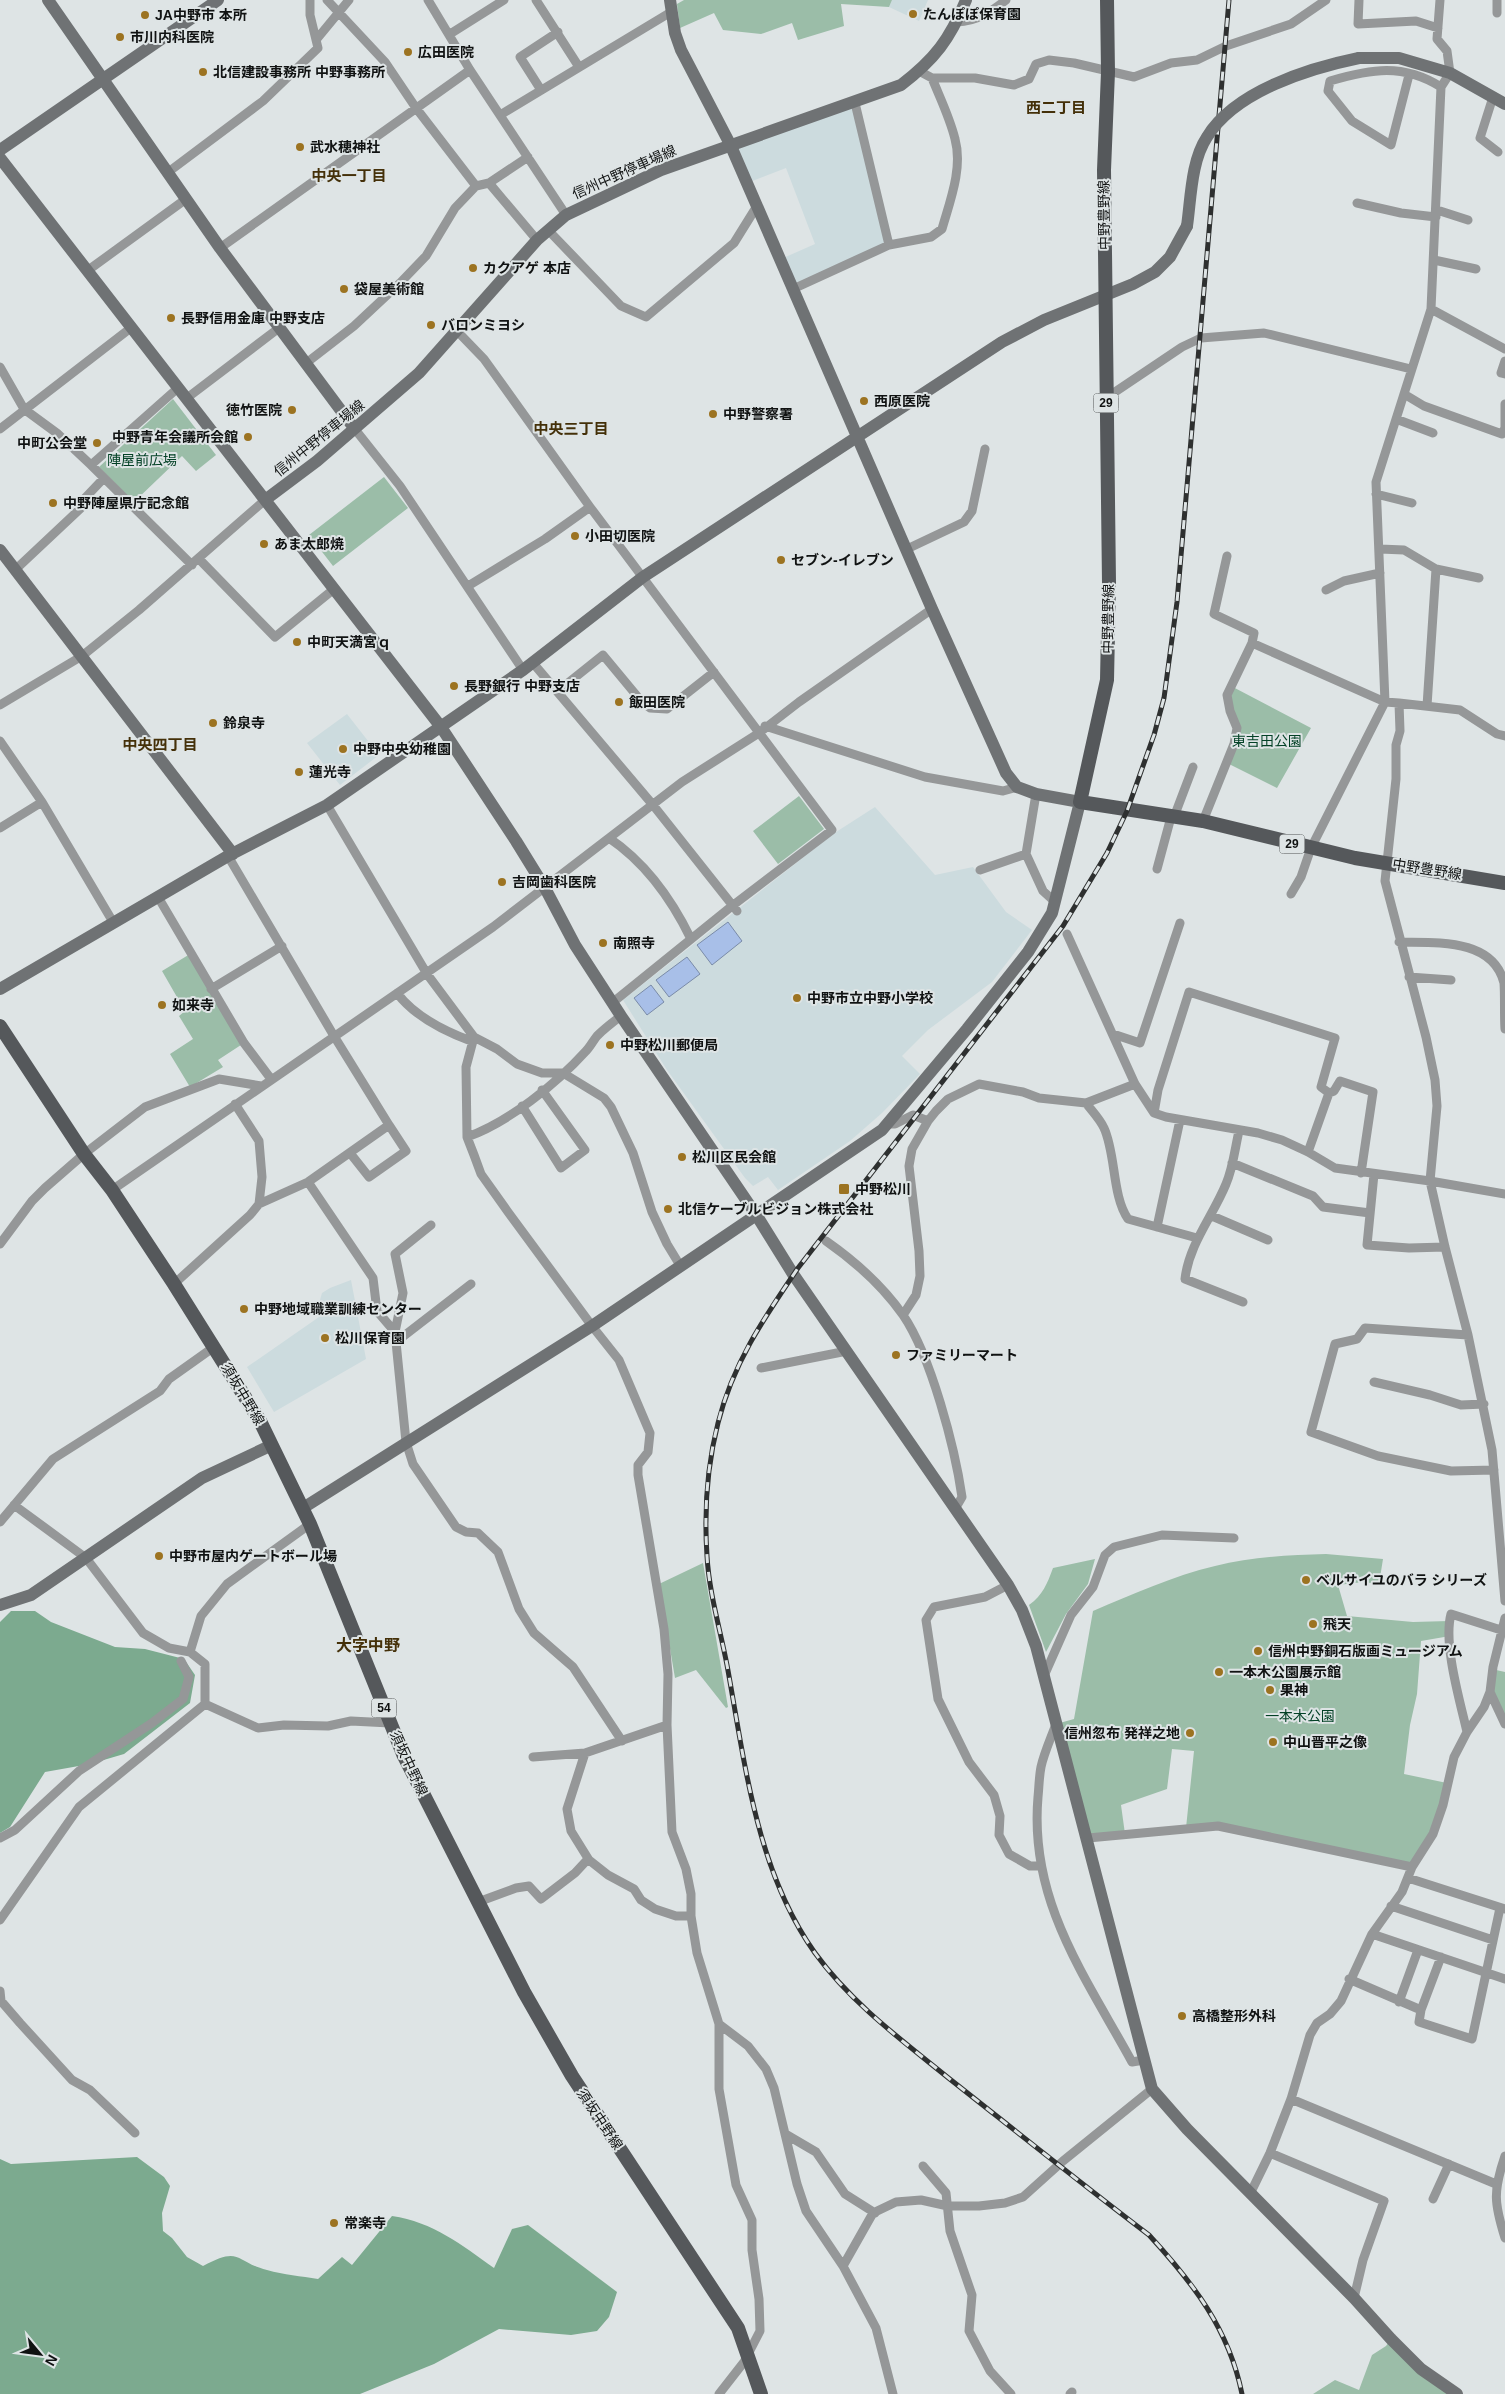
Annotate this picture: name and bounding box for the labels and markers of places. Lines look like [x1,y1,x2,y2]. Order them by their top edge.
place label: たんぽぽ保育園 [923,6,1021,22]
place label: JA中野市 本所 [155,7,247,23]
marker: たんぽぽ保育園 [907,8,919,20]
marker: JA中野市 本所 [139,9,151,21]
place label: 市川内科医院 [130,29,214,45]
marker: 市川内科医院 [114,31,126,43]
place label: 広田医院 [418,44,474,60]
marker: 広田医院 [402,46,414,58]
place label: 北信建設事務所 中野事務所 [213,64,385,80]
marker: 北信建設事務所 中野事務所 [197,66,209,78]
place label: 武水穂神社 [310,139,380,155]
marker: 武水穂神社 [294,141,306,153]
place label: カクアゲ 本店 [483,260,571,276]
marker: カクアゲ 本店 [467,262,479,274]
place label: 袋屋美術館 [354,281,424,297]
marker: 袋屋美術館 [338,283,350,295]
place label: 長野信用金庫 中野支店 [181,310,325,326]
marker: 長野信用金庫 中野支店 [165,312,177,324]
place label: バロンミヨシ [441,317,525,333]
marker: バロンミヨシ [425,319,437,331]
place label: 西原医院 [874,393,930,409]
marker: 西原医院 [858,395,870,407]
place label: 徳竹医院 [226,402,282,418]
marker: 徳竹医院 [286,404,298,416]
place label: 中野警察署 [723,406,793,422]
marker: 中野警察署 [707,408,719,420]
place label: 中野青年会議所会館 [112,429,238,445]
marker: 中野青年会議所会館 [242,431,254,443]
place label: 中町公会堂 [17,435,87,451]
marker: 中町公会堂 [91,437,103,449]
place label: 中野陣屋県庁記念館 [63,495,189,511]
marker: 中野陣屋県庁記念館 [47,497,59,509]
place label: 小田切医院 [585,528,655,544]
marker: 小田切医院 [569,530,581,542]
place label: あま太郎焼 [274,536,344,552]
marker: あま太郎焼 [258,538,270,550]
place label: セブン-イレブン [791,552,894,568]
marker: セブン-イレブン [775,554,787,566]
place label: 中町天満宮ｑ [307,634,391,651]
marker: 中町天満宮ｑ [291,636,303,648]
place label: 長野銀行 中野支店 [464,678,580,694]
marker: 長野銀行 中野支店 [448,680,460,692]
place label: 飯田医院 [629,694,685,710]
marker: 飯田医院 [613,696,625,708]
place label: 鈴泉寺 [223,715,265,731]
marker: 鈴泉寺 [207,717,219,729]
place label: 中野中央幼稚園 [353,741,451,757]
marker: 中野中央幼稚園 [337,743,349,755]
place label: 蓮光寺 [309,764,351,780]
marker: 蓮光寺 [293,766,305,778]
place label: 吉岡歯科医院 [512,874,596,890]
marker: 吉岡歯科医院 [496,876,508,888]
place label: 南照寺 [613,935,655,951]
marker: 南照寺 [597,937,609,949]
place label: 中野市立中野小学校 [807,990,933,1006]
marker: 中野市立中野小学校 [791,992,803,1004]
place label: 如来寺 [172,997,214,1013]
marker: 如来寺 [156,999,168,1011]
place label: 中野松川郵便局 [620,1037,718,1053]
marker: 中野松川郵便局 [604,1039,616,1051]
place label: 松川区民会館 [692,1149,776,1165]
marker: 松川区民会館 [676,1151,688,1163]
place label: 中野松川 [855,1181,911,1197]
marker: 中野松川 [837,1182,851,1196]
place label: 北信ケーブルビジョン株式会社 [678,1201,873,1217]
marker: 北信ケーブルビジョン株式会社 [662,1203,674,1215]
place label: 中野地域職業訓練センター [254,1301,422,1317]
marker: 中野地域職業訓練センター [238,1303,250,1315]
place label: 松川保育園 [335,1330,405,1346]
marker: 松川保育園 [319,1332,331,1344]
place label: ファミリーマート [906,1347,1018,1363]
marker: ファミリーマート [890,1349,902,1361]
place label: 中野市屋内ゲートボール場 [169,1548,337,1564]
marker: 中野市屋内ゲートボール場 [153,1550,165,1562]
place label: ベルサイユのバラ シリーズ [1316,1572,1487,1588]
marker: ベルサイユのバラ シリーズ [1300,1574,1312,1586]
place label: 飛天 [1323,1616,1351,1632]
marker: 飛天 [1307,1618,1319,1630]
place label: 信州中野銅石版画ミュージアム [1268,1643,1463,1659]
marker: 信州中野銅石版画ミュージアム [1252,1645,1264,1657]
place label: 一本木公園展示館 [1229,1664,1341,1680]
marker: 一本木公園展示館 [1213,1666,1225,1678]
place label: 果神 [1280,1682,1308,1698]
marker: 果神 [1264,1684,1276,1696]
place label: 信州忽布 発祥之地 [1064,1725,1180,1741]
marker: 信州忽布 発祥之地 [1184,1727,1196,1739]
place label: 中山晋平之像 [1283,1734,1367,1750]
marker: 中山晋平之像 [1267,1736,1279,1748]
place label: 高橋整形外科 [1192,2008,1276,2024]
marker: 高橋整形外科 [1176,2010,1188,2022]
place label: 常楽寺 [344,2215,386,2231]
marker: 常楽寺 [328,2217,340,2229]

